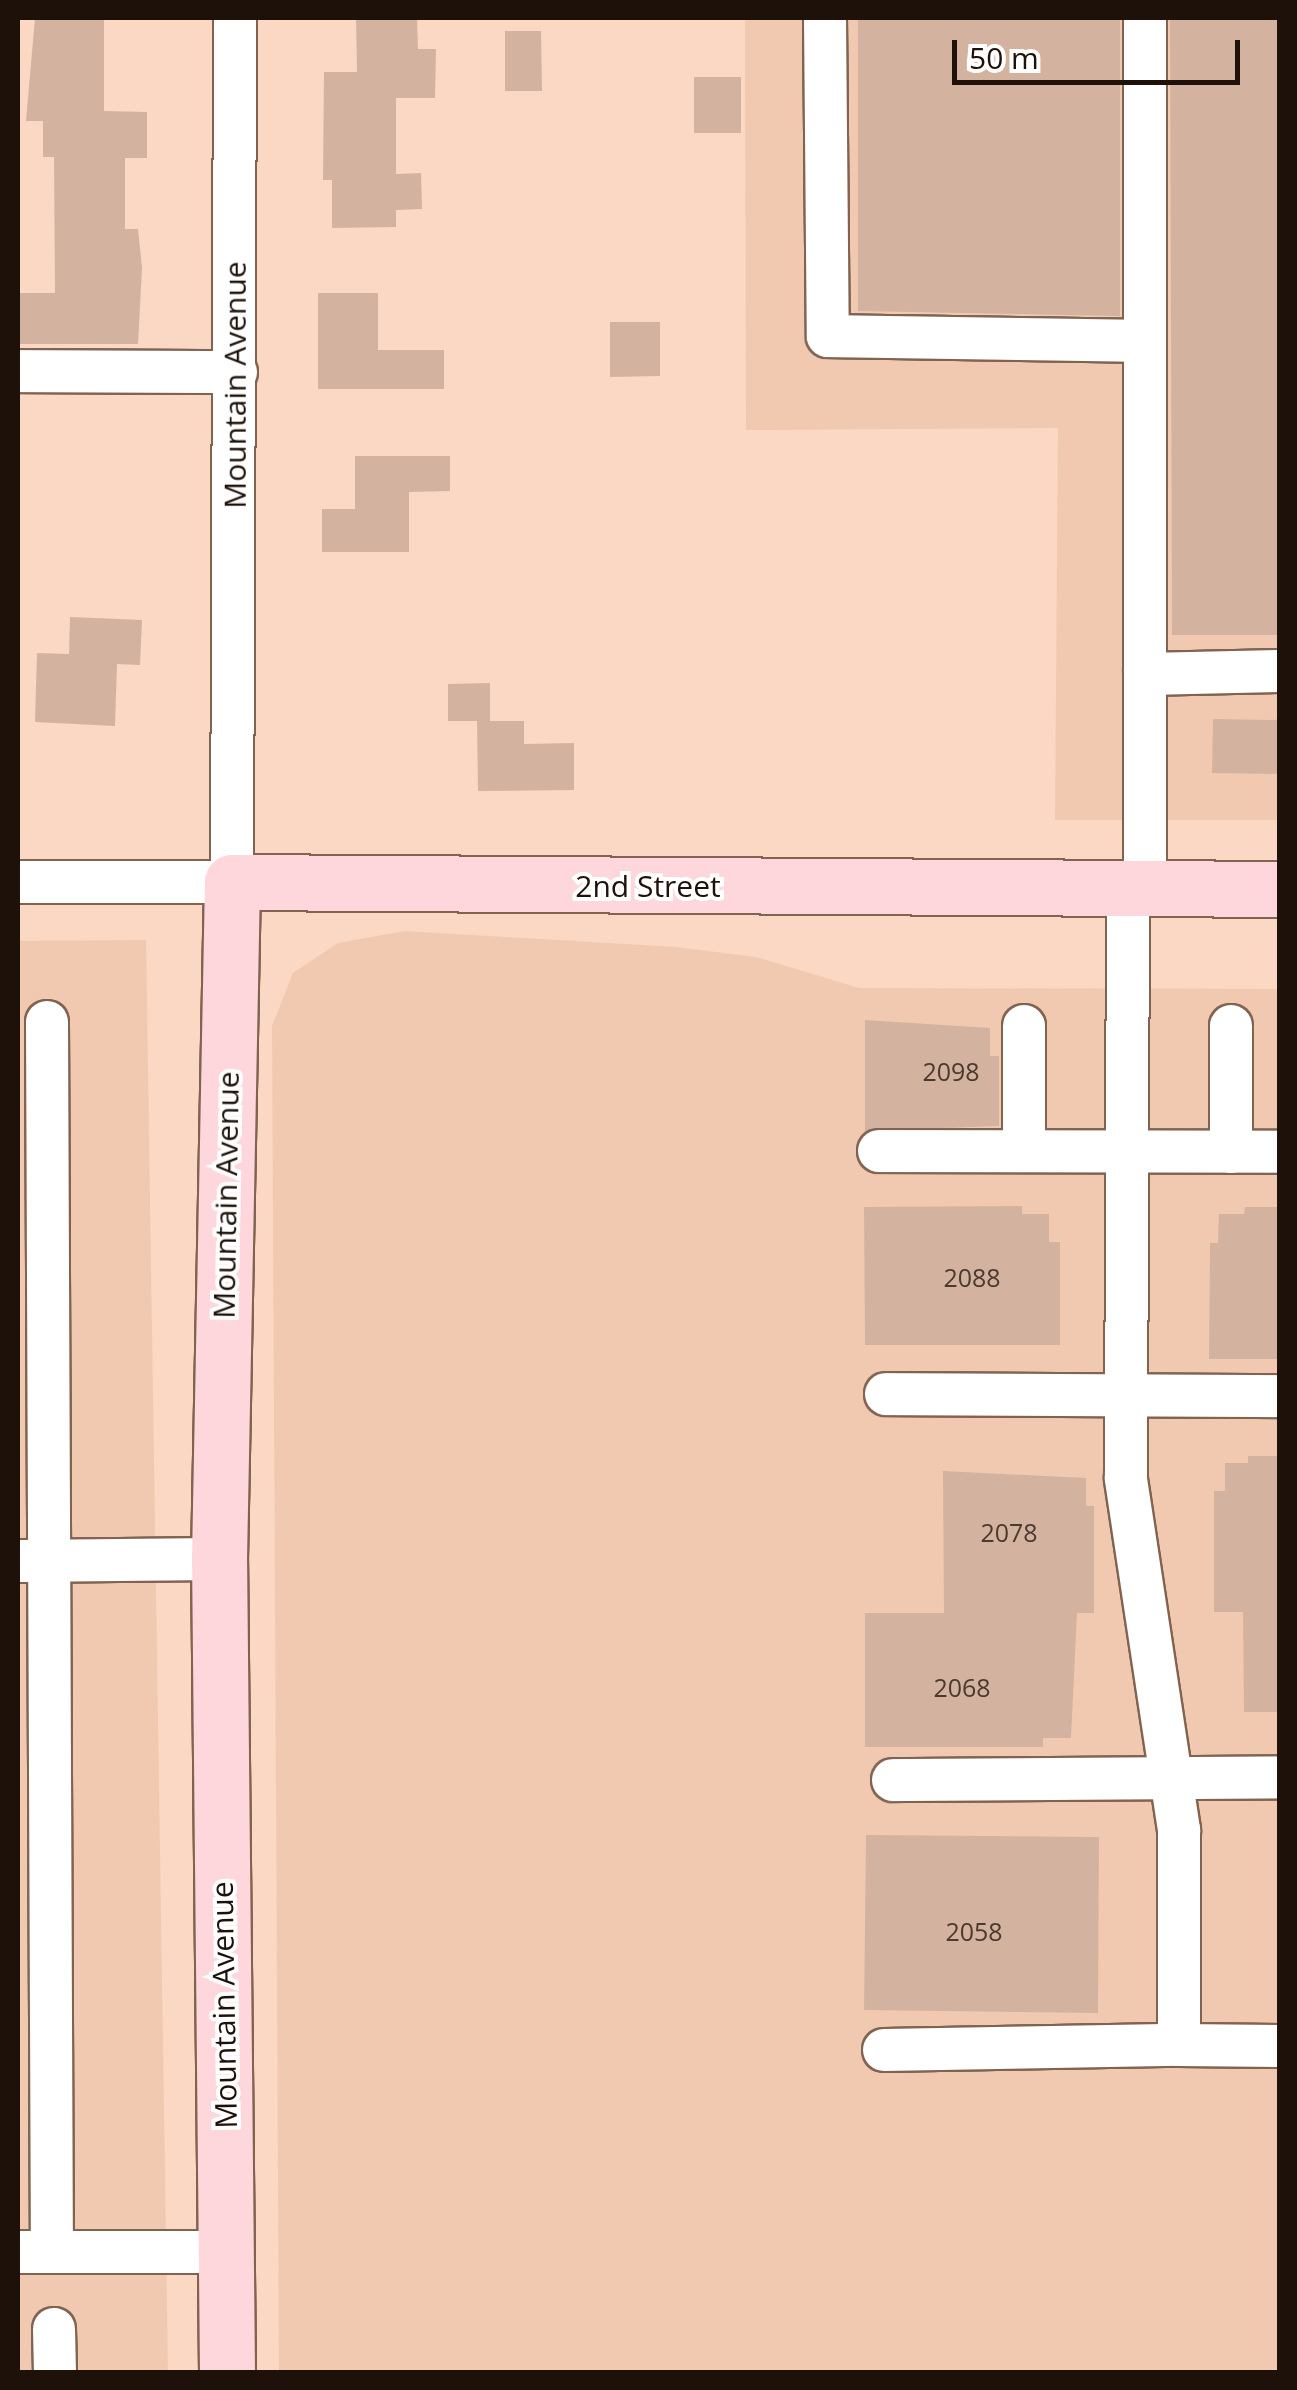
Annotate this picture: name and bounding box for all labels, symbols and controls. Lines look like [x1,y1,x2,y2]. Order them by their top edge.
scale bar [957,20,1244,82]
text: 50 m [969,37,1039,78]
street label: Mountain Avenue [217,261,253,509]
street label: 2nd Street [575,868,721,904]
house number: 2098 [922,1056,980,1086]
street label: Mountain Avenue [206,1071,246,1319]
house number: 2088 [943,1262,1001,1292]
house number: 2078 [980,1517,1038,1547]
house number: 2068 [933,1672,991,1702]
street label: Mountain Avenue [204,1881,244,2129]
house number: 2058 [945,1916,1003,1946]

